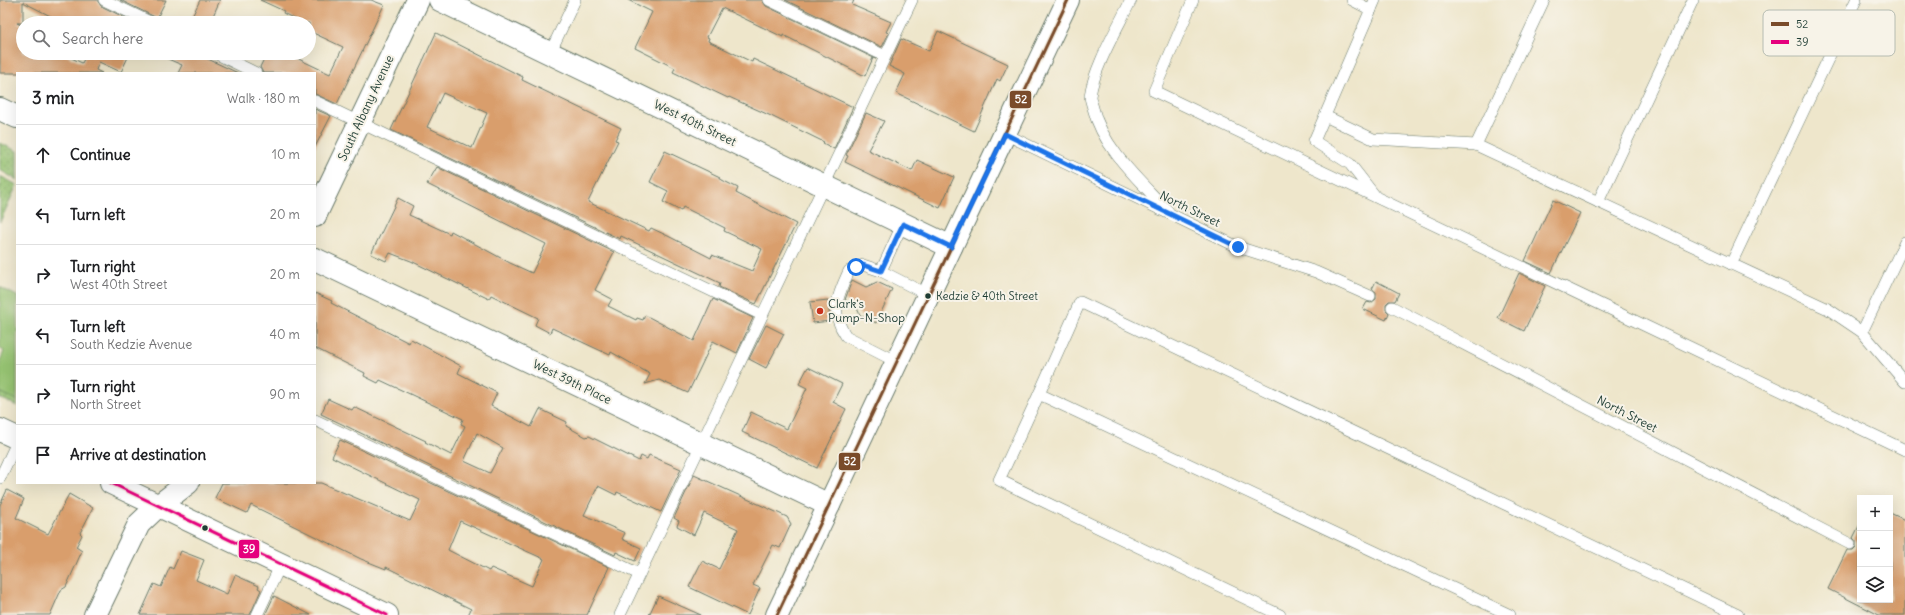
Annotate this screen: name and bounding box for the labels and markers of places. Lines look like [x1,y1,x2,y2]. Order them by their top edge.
place label: Kedzie & 40th Street [936,289,1038,303]
marker: Kedzie & 40th Street [923,291,933,301]
place label: Clark's Pump-N-Shop [828,296,905,325]
marker: Clark's Pump-N-Shop [815,306,825,316]
unlabelled marker [200,523,210,533]

